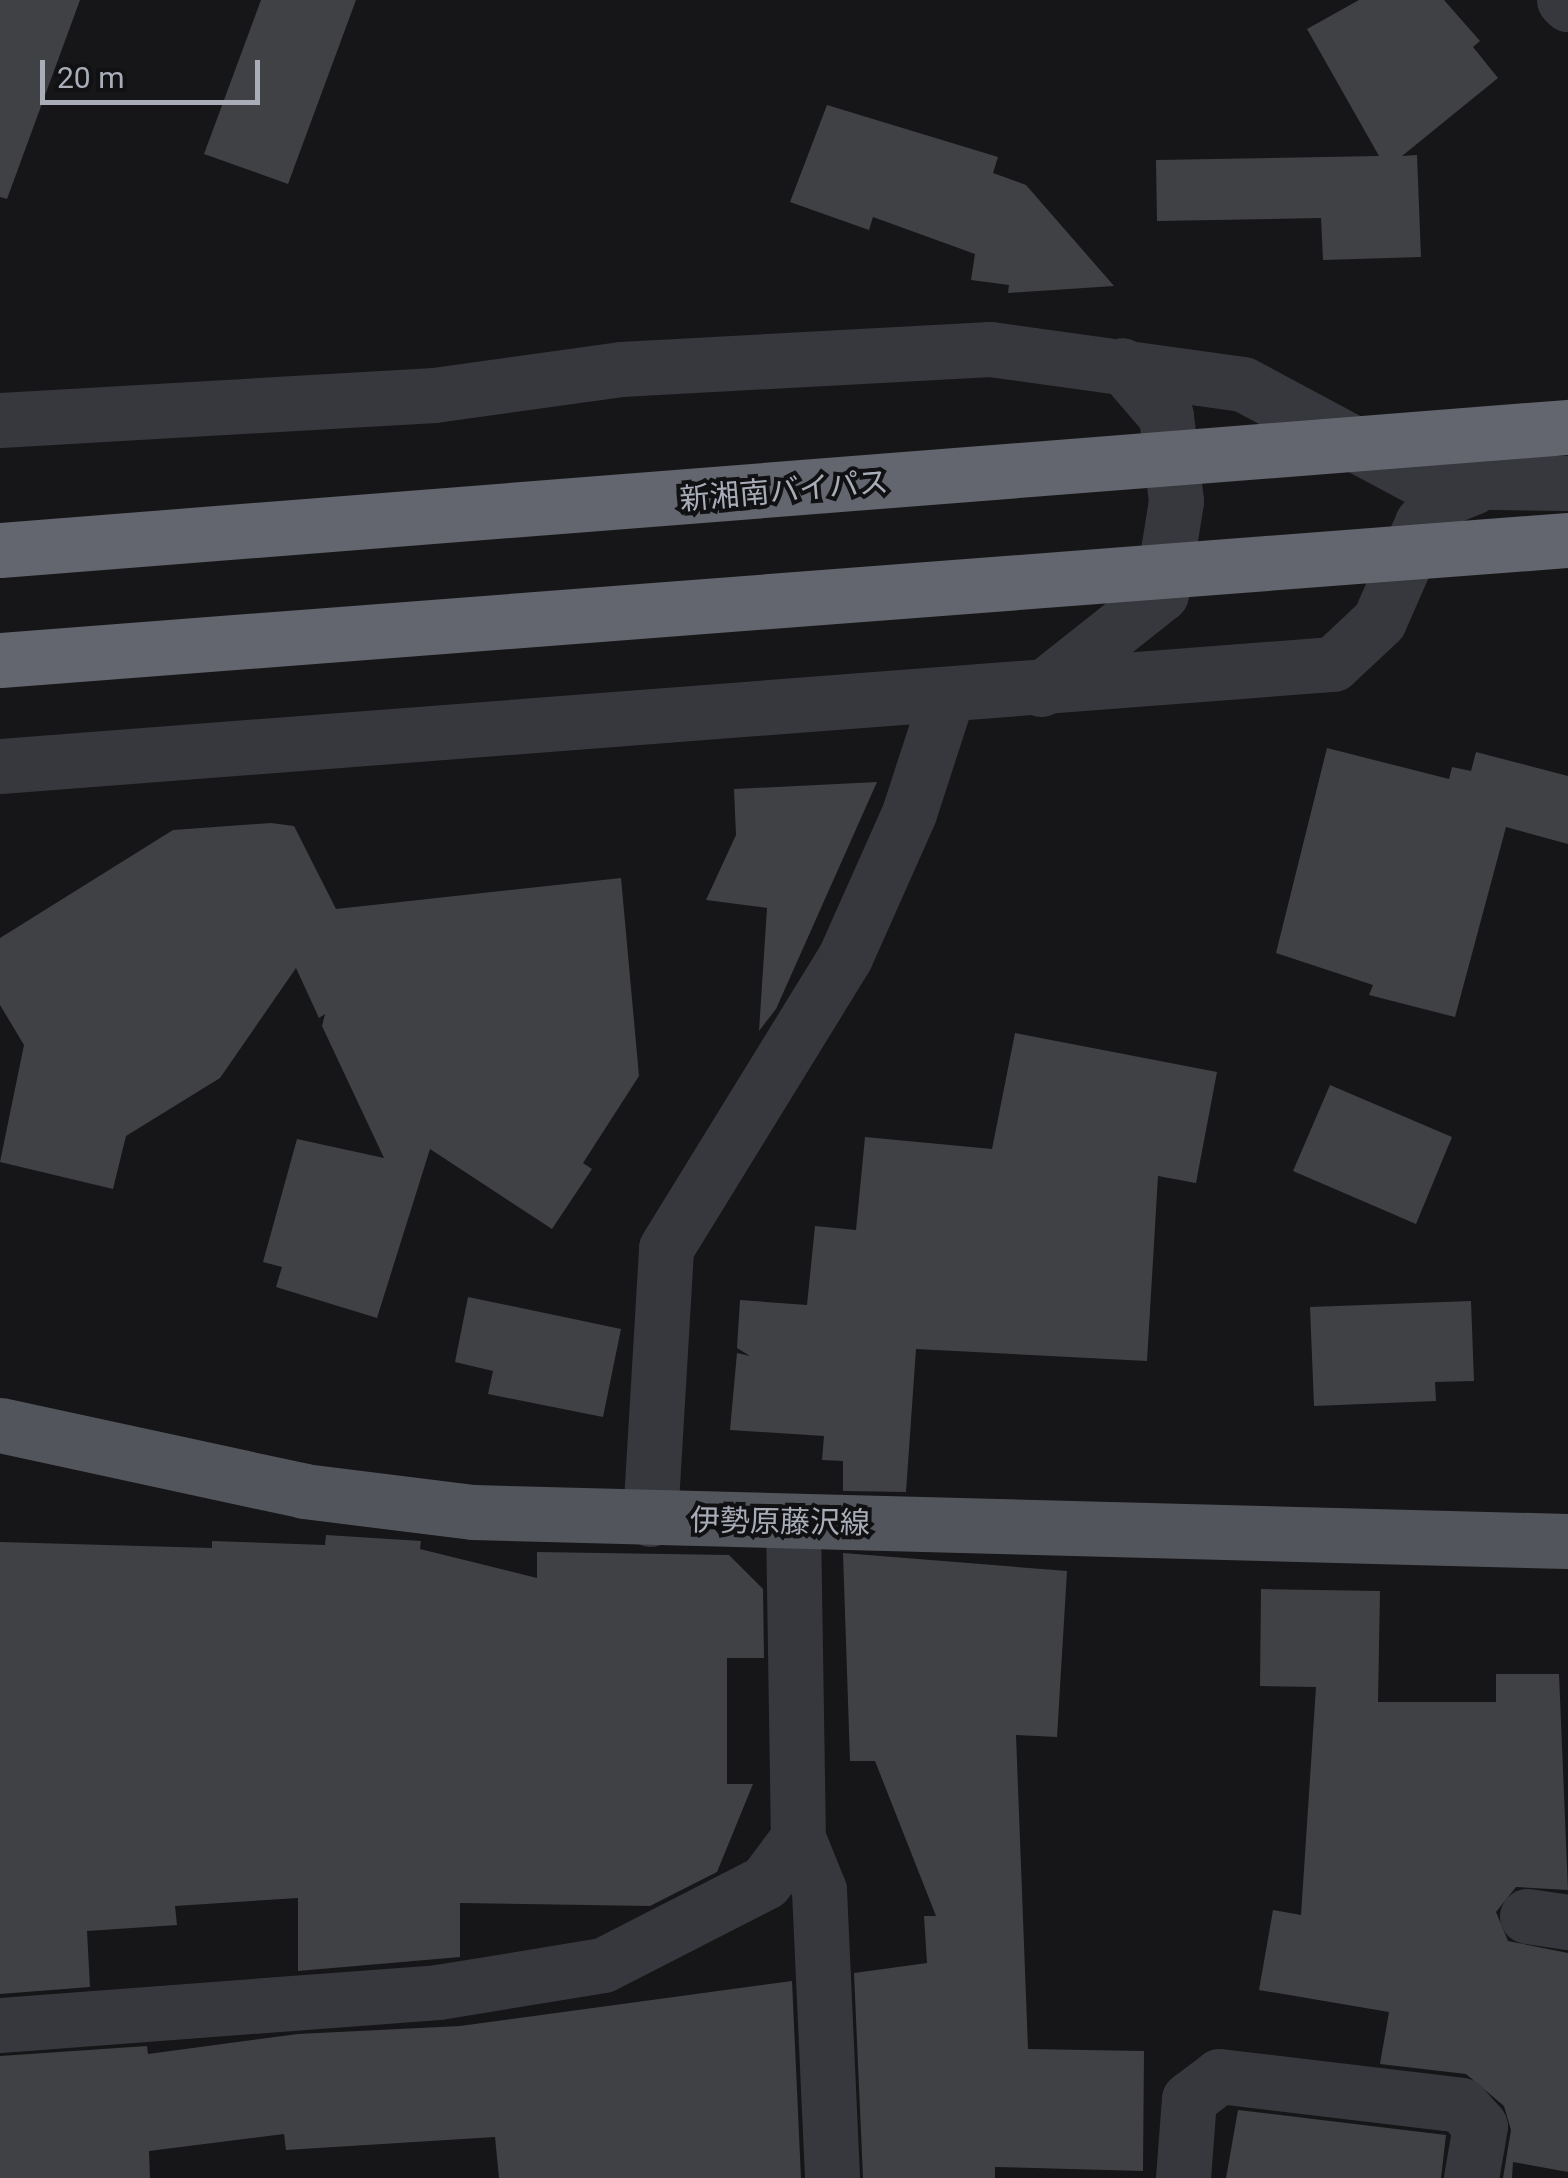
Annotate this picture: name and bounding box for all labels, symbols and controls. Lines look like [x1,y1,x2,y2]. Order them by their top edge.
scale bar [45,40,265,102]
text: 20 m [57,60,124,95]
street label: 新湘南バイパス [678,464,890,518]
street label: 伊勢原藤沢線 [690,1502,870,1542]

